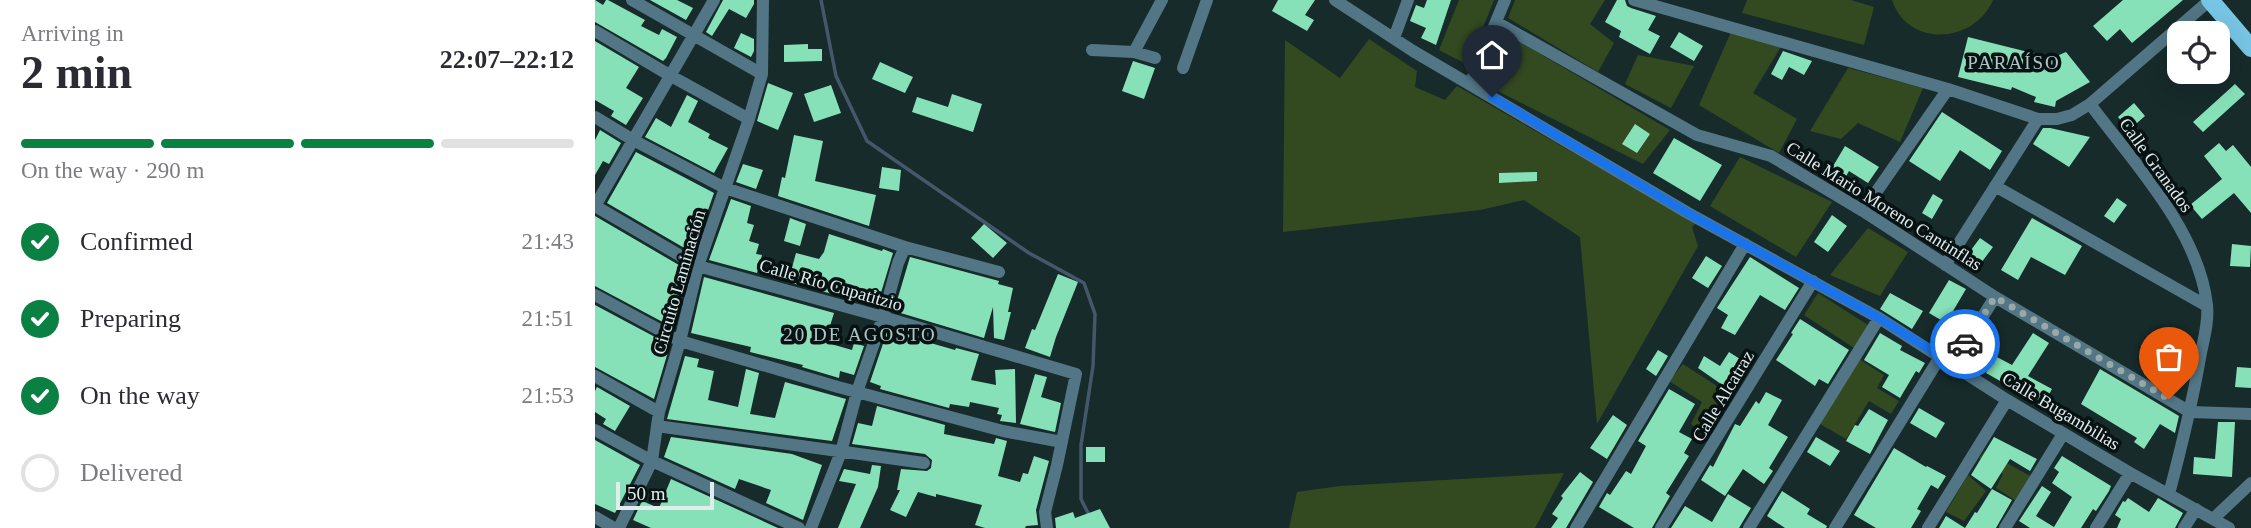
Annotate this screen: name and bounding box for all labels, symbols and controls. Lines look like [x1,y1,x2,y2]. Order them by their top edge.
text: Arriving in [21,21,124,46]
map controls [2167,21,2230,84]
button: locate [2167,21,2230,84]
pin [1462,25,1522,97]
icon: home [1473,36,1511,74]
text: 22:07–22:12 [440,45,574,74]
text: 2 min [21,47,132,98]
district label: PARAÍSO [1967,52,2061,73]
street label: Calle Granados [2115,114,2197,216]
street label: Calle Mario Moreno Cantinflas [1783,138,1985,274]
text: On the way · 290 m [21,158,204,183]
street label: Circuito Laminación [649,207,709,357]
icon: check [21,223,59,261]
text: Confirmed [80,227,193,256]
text: 21:43 [522,229,574,254]
street label: Calle Río Cupatitzio [757,255,905,315]
icon: check [21,300,59,338]
text: Preparing [80,304,181,333]
text: 21:51 [522,306,574,331]
courier [1930,309,2000,379]
district label: 20 DE AGOSTO [783,324,937,345]
icon: car [1946,325,1984,363]
pin [2139,327,2199,399]
icon: bag [2150,338,2188,376]
street label: Calle Alcatraz [1688,347,1758,445]
street label: Calle Bugambilias [1999,368,2123,454]
icon: check [21,377,59,415]
text: On the way [80,381,200,410]
text: 21:53 [522,383,574,408]
text: Delivered [80,458,183,487]
scale bar [616,479,714,511]
text: 50 m [627,483,666,504]

